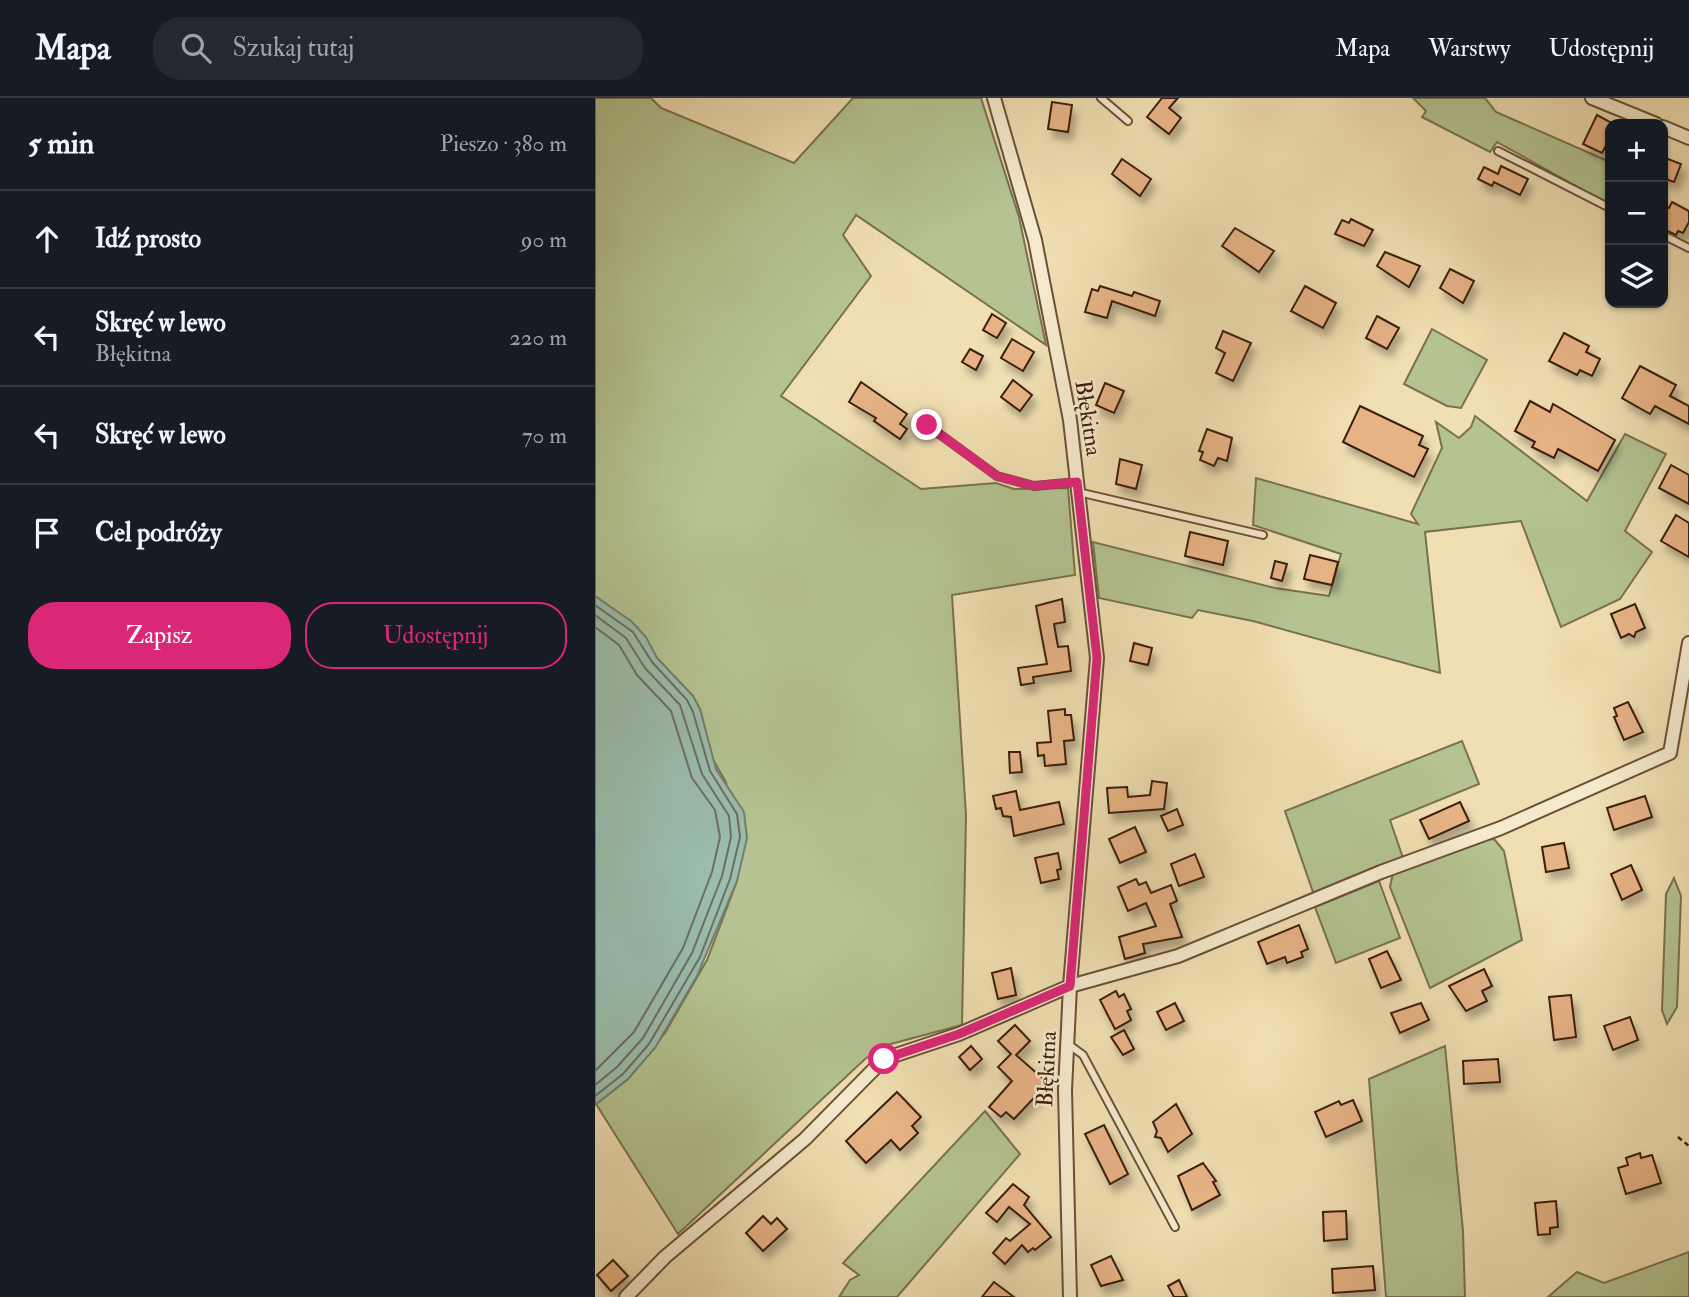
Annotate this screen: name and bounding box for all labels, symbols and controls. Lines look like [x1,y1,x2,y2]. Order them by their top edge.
search box [153,17,643,80]
text: Mapa [35,28,111,69]
icon: search [177,29,215,67]
text: Szukaj tutaj [233,32,354,64]
text: Mapa [1335,33,1390,64]
text: Warstwy [1428,33,1511,64]
text: Udostępnij [1549,33,1654,64]
map controls [1605,119,1668,308]
button: + [1605,119,1668,182]
text: 5 min [28,125,94,162]
text: Pieszo · 380 m [440,129,567,158]
button: − [1605,182,1668,245]
icon: ahead [28,220,66,258]
text: Idź prosto [95,223,201,255]
text: 90 m [521,225,567,254]
button: layers [1605,245,1668,308]
text: Skręć w lewo [95,307,226,339]
icon: left [28,318,66,356]
text: 220 m [509,323,567,352]
text: Błękitna [95,339,171,368]
street label: Błękitna [1068,378,1109,459]
route end [911,409,942,440]
icon: left [28,416,66,454]
text: Skręć w lewo [95,419,226,451]
text: 70 m [522,421,567,450]
icon: arrive [28,514,66,552]
text: Cel podróży [95,517,222,549]
button: Zapisz [28,602,291,669]
button: Udostępnij [305,602,567,669]
street label: Błękitna [1030,1030,1063,1108]
route start [868,1043,899,1074]

